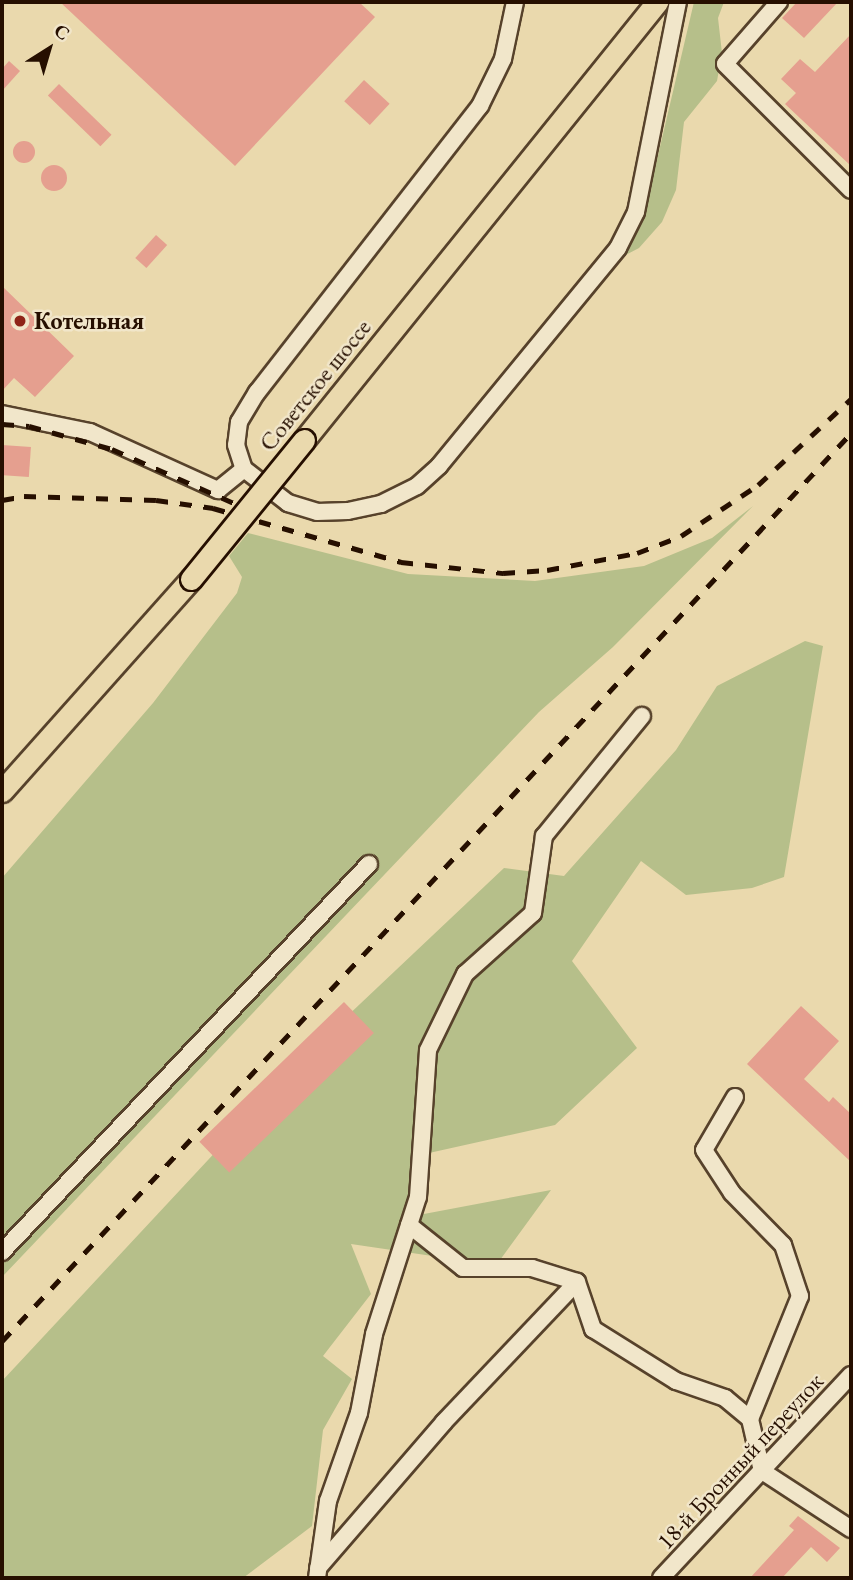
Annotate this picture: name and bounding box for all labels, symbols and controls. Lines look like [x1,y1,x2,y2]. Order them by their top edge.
north arrow [14,14,84,84]
text: С [49,18,75,46]
place label: Котельная [34,307,144,335]
marker: Котельная [12,313,28,329]
street label: Советское шоссе [253,313,377,457]
street label: 18-й Бронный переулок [651,1367,829,1555]

